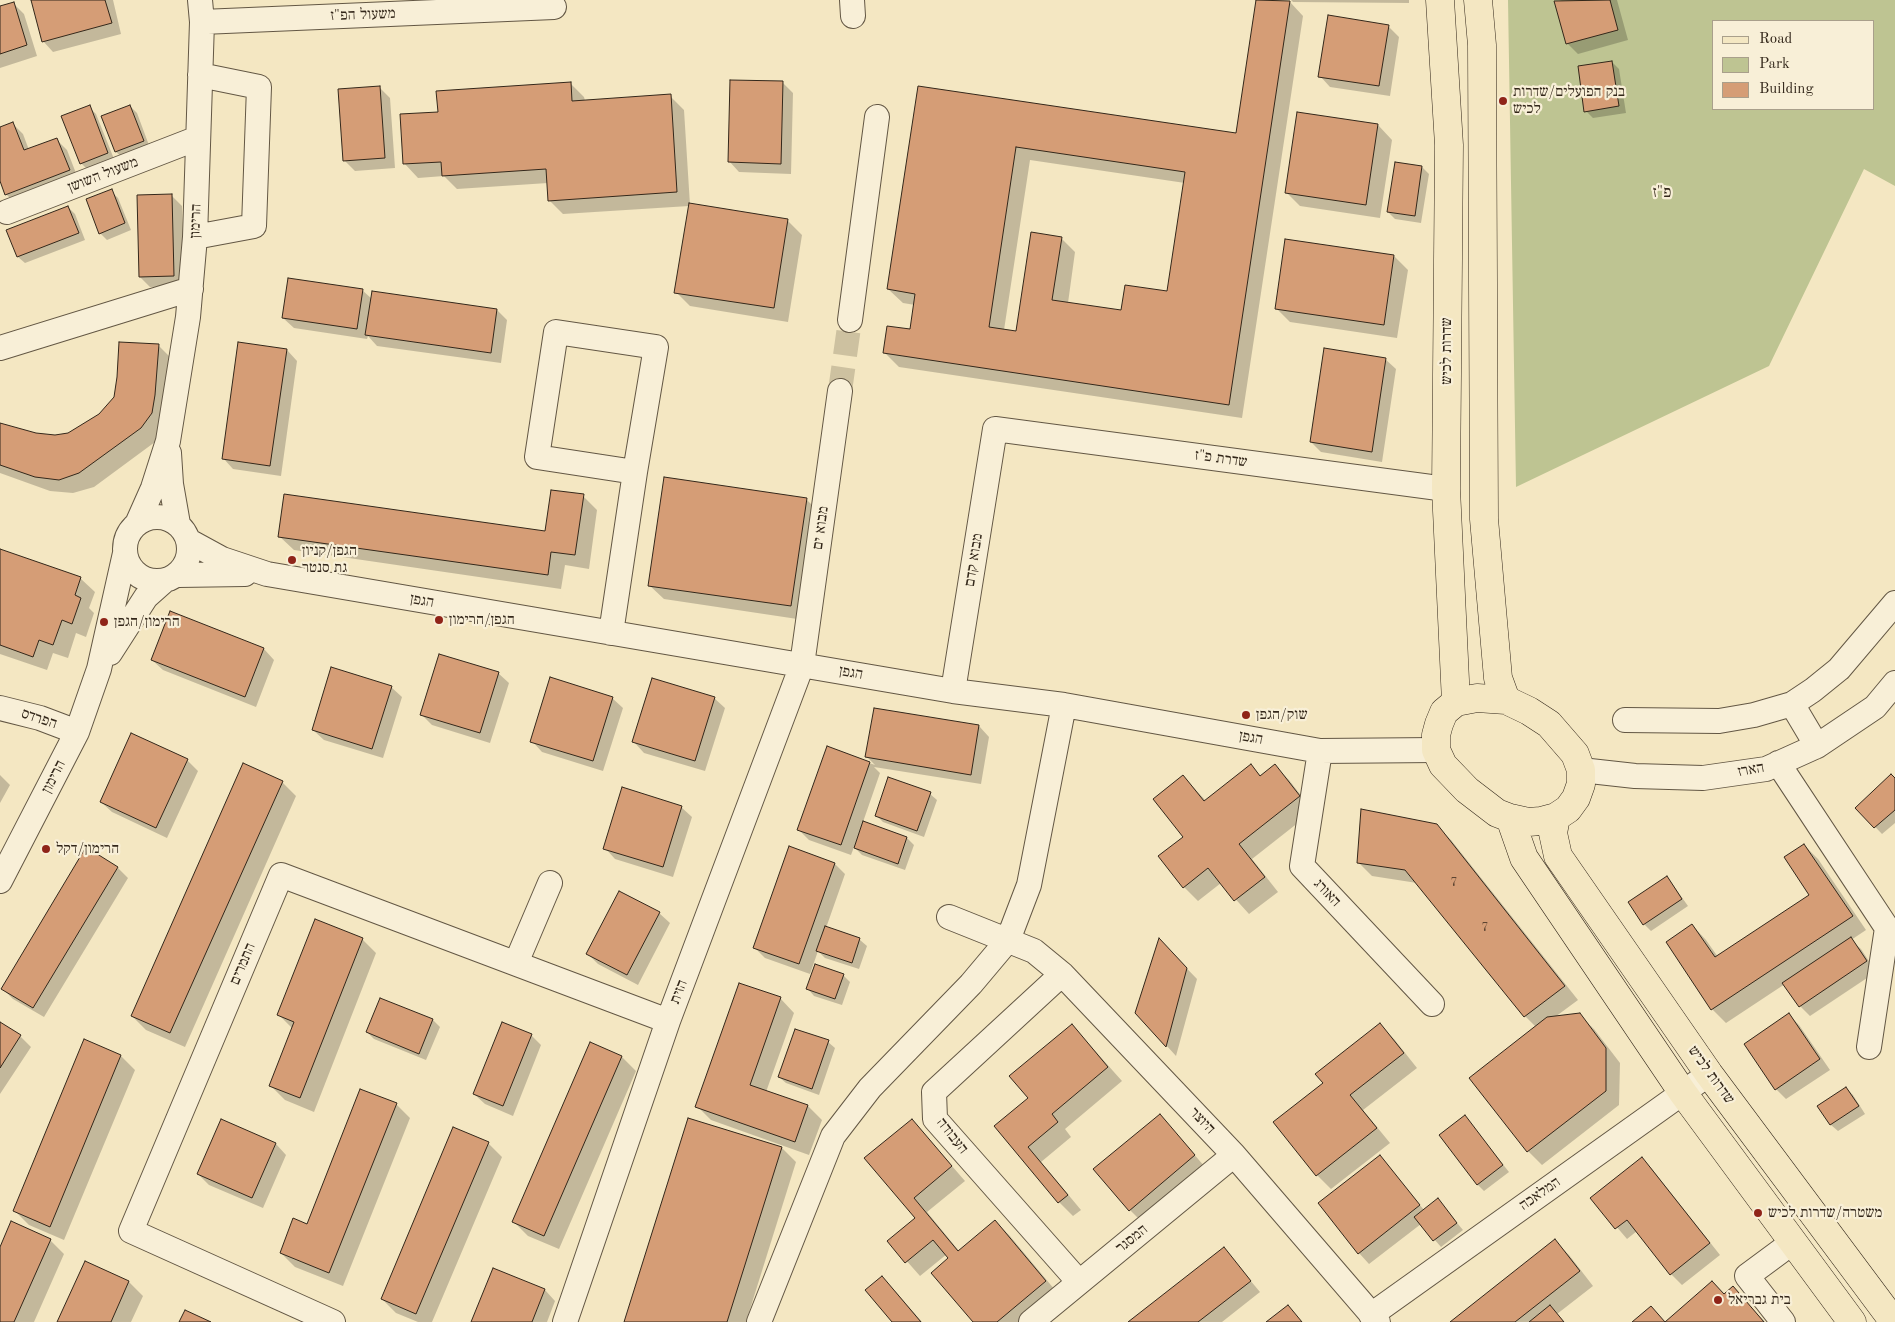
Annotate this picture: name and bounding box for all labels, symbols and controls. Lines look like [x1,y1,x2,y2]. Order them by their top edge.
street label: משעול הפ"ז [330,5,396,25]
legend [1712,20,1875,110]
text: Road [1759,32,1792,47]
text: Park [1759,57,1790,72]
text: Building [1759,82,1814,97]
place label: בנק הפועלים/שדרות לכיש [1513,83,1625,118]
marker: בנק הפועלים/שדרות לכיש [1497,95,1509,107]
street label: משעול השושן [65,153,141,197]
district label: פ"ז [1653,183,1671,203]
street label: הרימון [186,203,206,239]
street label: שדרות לכיש [1438,317,1456,385]
street label: שדרת פ"ז [1194,446,1248,472]
street label: מבוא ים [809,505,833,551]
street label: מבוא קדם [961,532,987,588]
place label: הגפן/קניון גת סנטר [302,542,357,577]
marker: הגפן/קניון גת סנטר [286,554,298,566]
street label: הגפן [409,590,435,612]
place label: הגפן/הרימון [449,611,515,629]
place label: הרימון/הגפן [114,613,180,631]
marker: הגפן/הרימון [433,614,445,626]
marker: הרימון/הגפן [98,616,110,628]
street label: הגפן [838,662,864,684]
street label: הפרדס [19,705,59,733]
place label: שוק/הגפן [1256,706,1308,724]
marker: שוק/הגפן [1240,709,1252,721]
street label: הגפן [1238,727,1264,749]
street label: הרימון [38,757,70,797]
street label: הארז [1736,759,1766,781]
place label: הרימון/דקל [56,840,119,858]
marker: הרימון/דקל [40,843,52,855]
street label: האורג [1310,875,1344,911]
house number: 7 [1451,876,1457,890]
house number: 7 [1482,921,1488,935]
street label: התמרים [226,940,260,988]
street label: הזית [666,977,692,1007]
street label: שדרות לכיש [1684,1042,1738,1108]
street label: היוצר [1185,1104,1219,1138]
street label: העבודה [932,1114,972,1158]
street label: המלאכה [1516,1173,1564,1215]
place label: משטרה/שדרות לכיש [1768,1204,1882,1222]
marker: משטרה/שדרות לכיש [1752,1207,1764,1219]
street label: המסגר [1112,1221,1152,1257]
place label: בית גבריאל [1728,1291,1791,1309]
marker: בית גבריאל [1712,1294,1724,1306]

